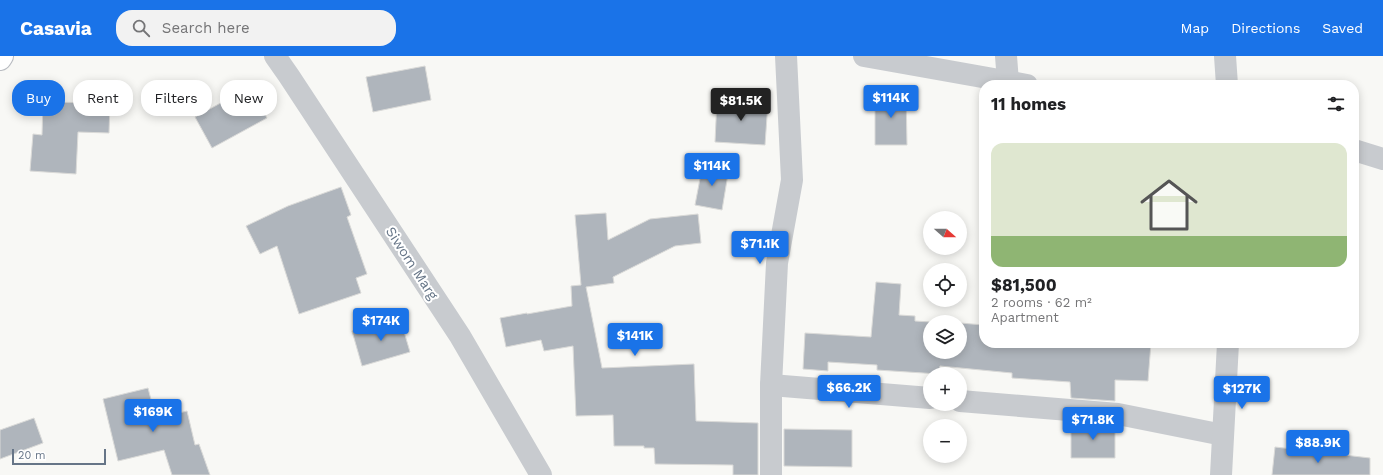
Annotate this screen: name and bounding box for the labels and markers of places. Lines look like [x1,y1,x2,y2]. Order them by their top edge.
pin: $114K [863,85,919,119]
pin: $81.5K [708,88,774,122]
pin: $114K [684,153,740,187]
pin: $71.1K [727,231,793,265]
pin: $174K [353,308,409,342]
pin: $141K [607,323,663,357]
pin: $66.2K [816,375,882,409]
pin: $127K [1214,376,1270,410]
pin: $169K [125,399,181,433]
pin: $71.8K [1060,407,1126,441]
pin: $88.9K [1285,430,1351,464]

